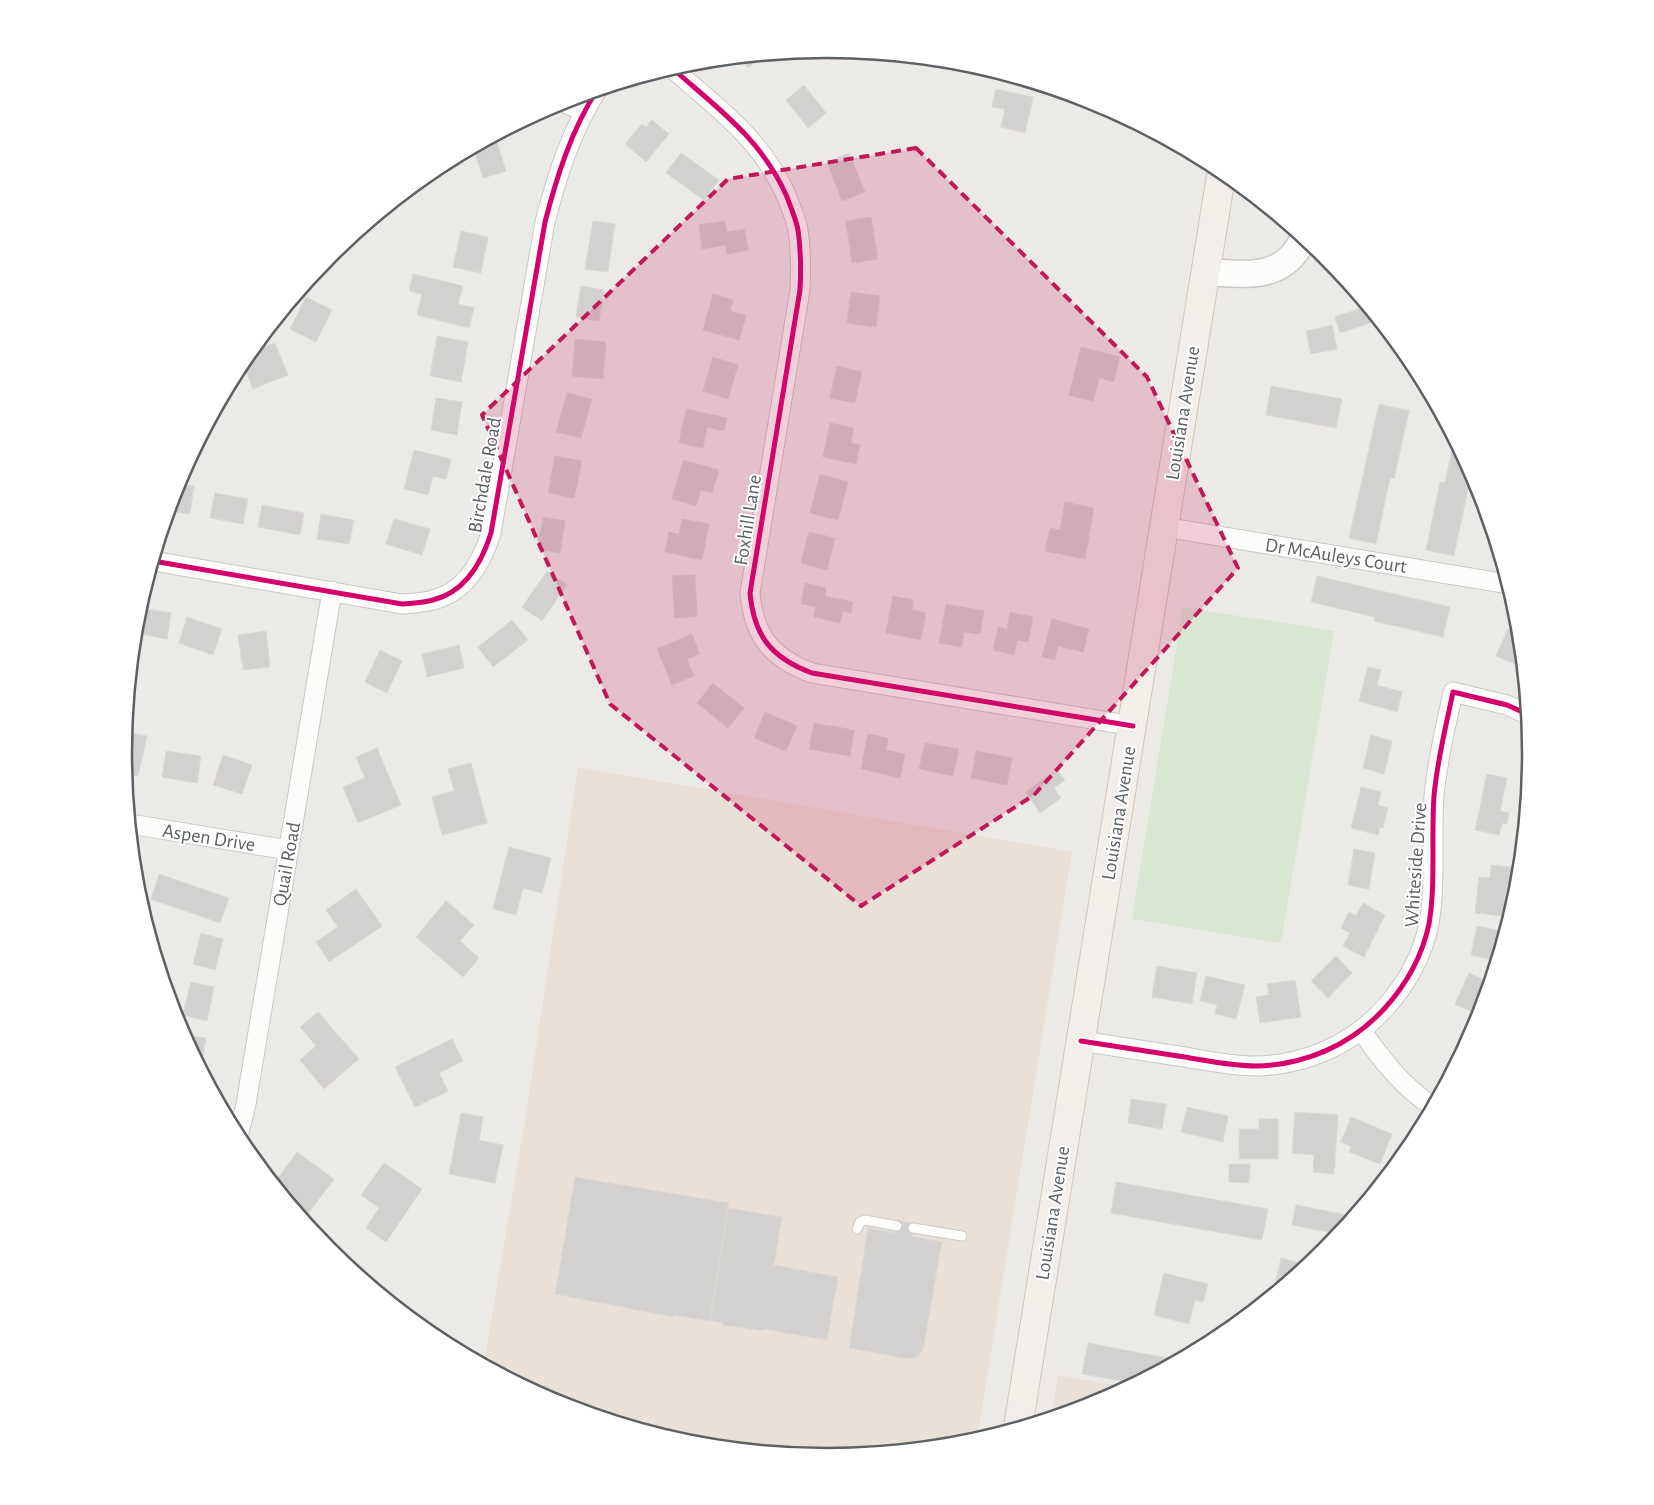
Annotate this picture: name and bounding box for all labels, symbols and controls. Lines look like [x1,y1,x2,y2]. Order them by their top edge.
street label: Louisiana Avenue [1163,345,1203,482]
street label: Birchdale Road [465,416,505,535]
street label: Foxhill Lane [731,473,765,567]
street label: Dr McAuleys Court [1264,535,1409,577]
street label: Louisiana Avenue [1099,745,1139,882]
street label: Whiteside Drive [1402,802,1430,928]
street label: Aspen Drive [161,821,257,855]
street label: Quail Road [270,821,304,908]
street label: Louisiana Avenue [1033,1145,1073,1282]

